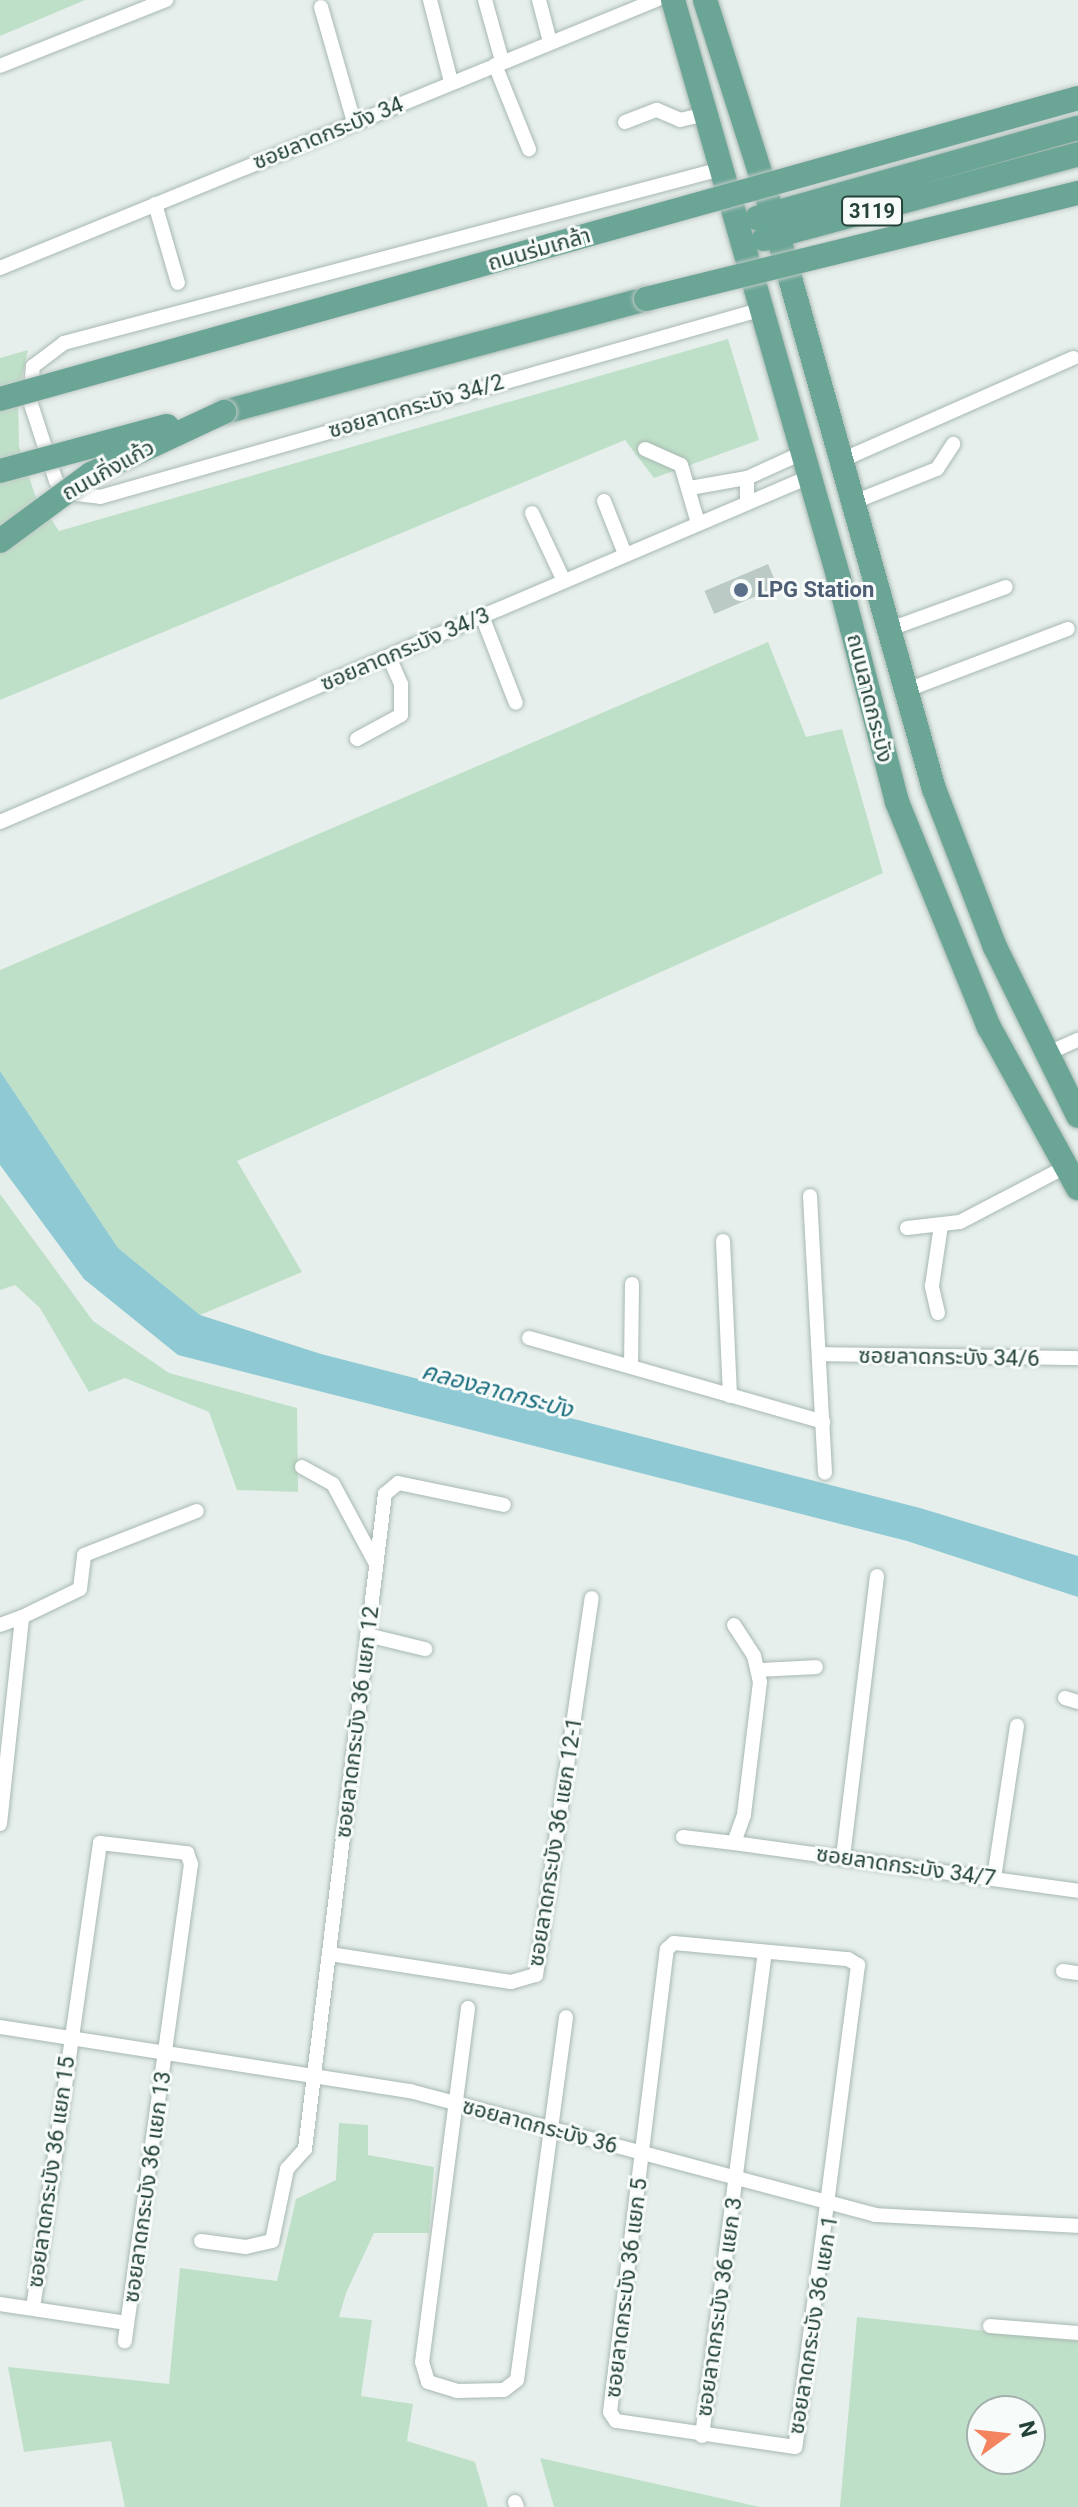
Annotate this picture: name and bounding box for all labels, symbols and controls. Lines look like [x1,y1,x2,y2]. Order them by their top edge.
street label: ซอยลาดกระบัง 34 [249,91,407,175]
road number: 3119 [840,195,904,227]
street label: ถนนร่มเกล้า [485,222,593,276]
street label: ซอยลาดกระบัง 34/2 [325,368,507,444]
street label: ถนนกิ่งแก้ว [57,434,159,506]
place label: LPG Station [757,577,874,603]
marker: LPG Station [732,581,750,599]
street label: ซอยลาดกระบัง 34/3 [317,601,493,697]
street label: ถนนลาดกระบัง [841,631,899,765]
street label: ซอยลาดกระบัง 34/6 [858,1342,1040,1372]
water label: คลองลาดกระบัง [418,1357,576,1425]
street label: ซอยลาดกระบัง 36 แยก 12 [330,1605,384,1839]
street label: ซอยลาดกระบัง 36 แยก 12-1 [522,1716,588,1968]
street label: ซอยลาดกระบัง 34/7 [815,1840,997,1892]
street label: ซอยลาดกระบัง 36 แยก 15 [22,2055,80,2289]
street label: ซอยลาดกระบัง 36 แยก 13 [118,2070,176,2304]
street label: ซอยลาดกระบัง 36 [459,2093,621,2159]
street label: ซอยลาดกระบัง 36 แยก 5 [599,2177,653,2399]
street label: ซอยลาดกระบัง 36 แยก 3 [691,2196,747,2418]
street label: ซอยลาดกระบัง 36 แยก 1 [783,2214,843,2436]
north arrow [966,2395,1046,2475]
text: N [1014,2418,1042,2440]

